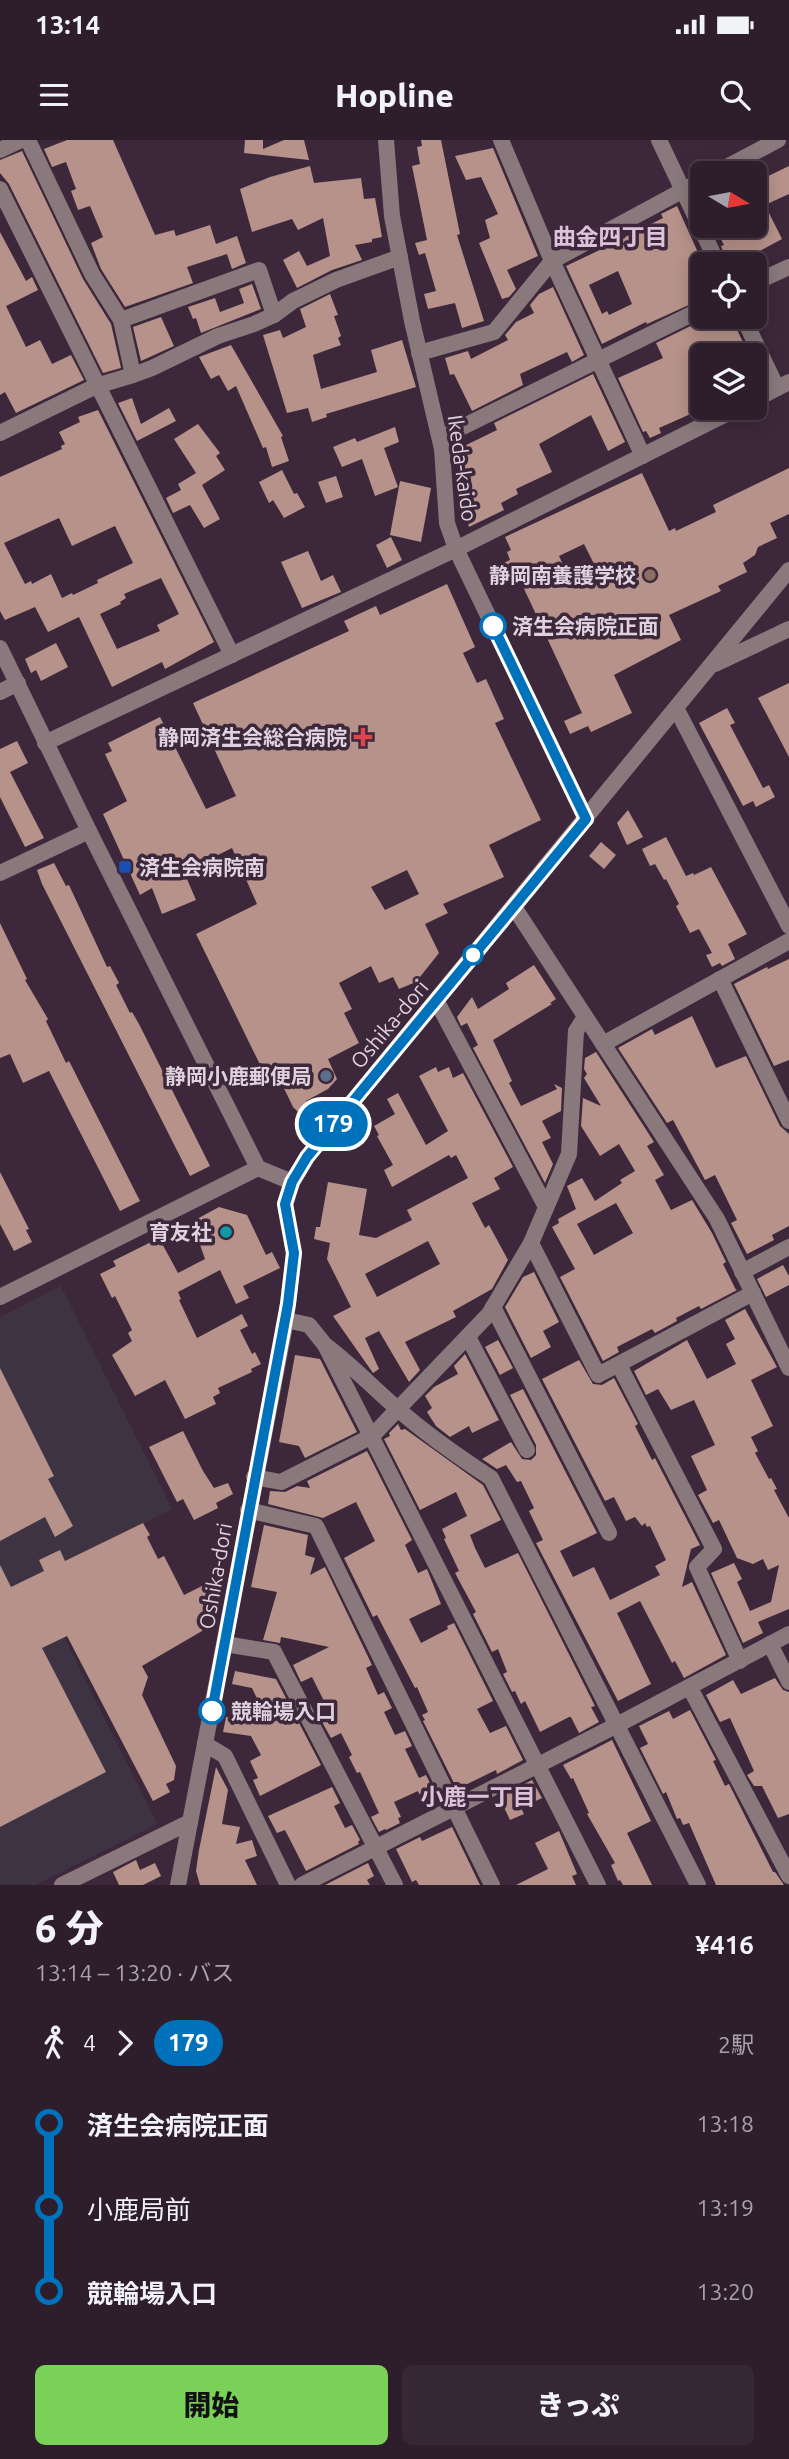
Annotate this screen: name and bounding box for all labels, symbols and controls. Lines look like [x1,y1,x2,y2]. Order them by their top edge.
text: 13:14 [35,10,100,39]
icon: menu [35,76,73,114]
icon: search [716,76,754,114]
text: Hopline [335,77,454,113]
north arrow [690,161,766,238]
map controls [690,161,767,420]
district label: 曲金四丁目 [553,224,668,249]
button: locate [690,252,767,329]
button: layers [690,343,767,420]
street label: Ikeda-kaido [444,413,482,523]
place label: 静岡南養護学校 [489,563,636,587]
marker: 静岡南養護学校 [642,567,658,583]
marker: 済生会病院正面 [480,613,506,639]
place label: 済生会病院正面 [512,614,659,638]
place label: 静岡済生会総合病院 [158,725,347,749]
marker: 静岡済生会総合病院 [353,727,373,747]
place label: 済生会病院南 [139,855,265,879]
marker: 済生会病院南 [117,859,133,875]
unlabelled marker [463,945,483,965]
street label: Oshika-dori [345,975,433,1073]
place label: 静岡小鹿郵便局 [165,1064,312,1088]
marker: 静岡小鹿郵便局 [318,1068,334,1084]
line badge: 179 [293,1101,373,1147]
text: 179 [313,1110,353,1137]
place label: 育友社 [149,1220,212,1244]
marker: 育友社 [218,1224,234,1240]
street label: Oshika-dori [194,1521,236,1631]
marker: 競輪場入口 [199,1698,225,1724]
place label: 競輪場入口 [231,1699,336,1723]
district label: 小鹿一丁目 [421,1784,536,1809]
text: 6 分 [35,1907,104,1949]
text: ¥416 [695,1930,754,1959]
text: 13:14 – 13:20 · バス [35,1960,234,1985]
icon: walk [35,2024,73,2062]
icon: forward [106,2024,144,2062]
text: 179 [168,2029,209,2056]
text: 4 [83,2030,96,2055]
text: 2駅 [718,2032,754,2057]
text: 済生会病院正面 [87,2111,269,2140]
text: 13:18 [696,2111,754,2136]
text: 小鹿局前 [87,2195,191,2224]
text: 13:19 [696,2195,754,2220]
text: 競輪場入口 [87,2279,217,2308]
text: 13:20 [696,2279,754,2304]
button: 開始 [35,2365,388,2445]
button: きっぷ [402,2365,754,2445]

